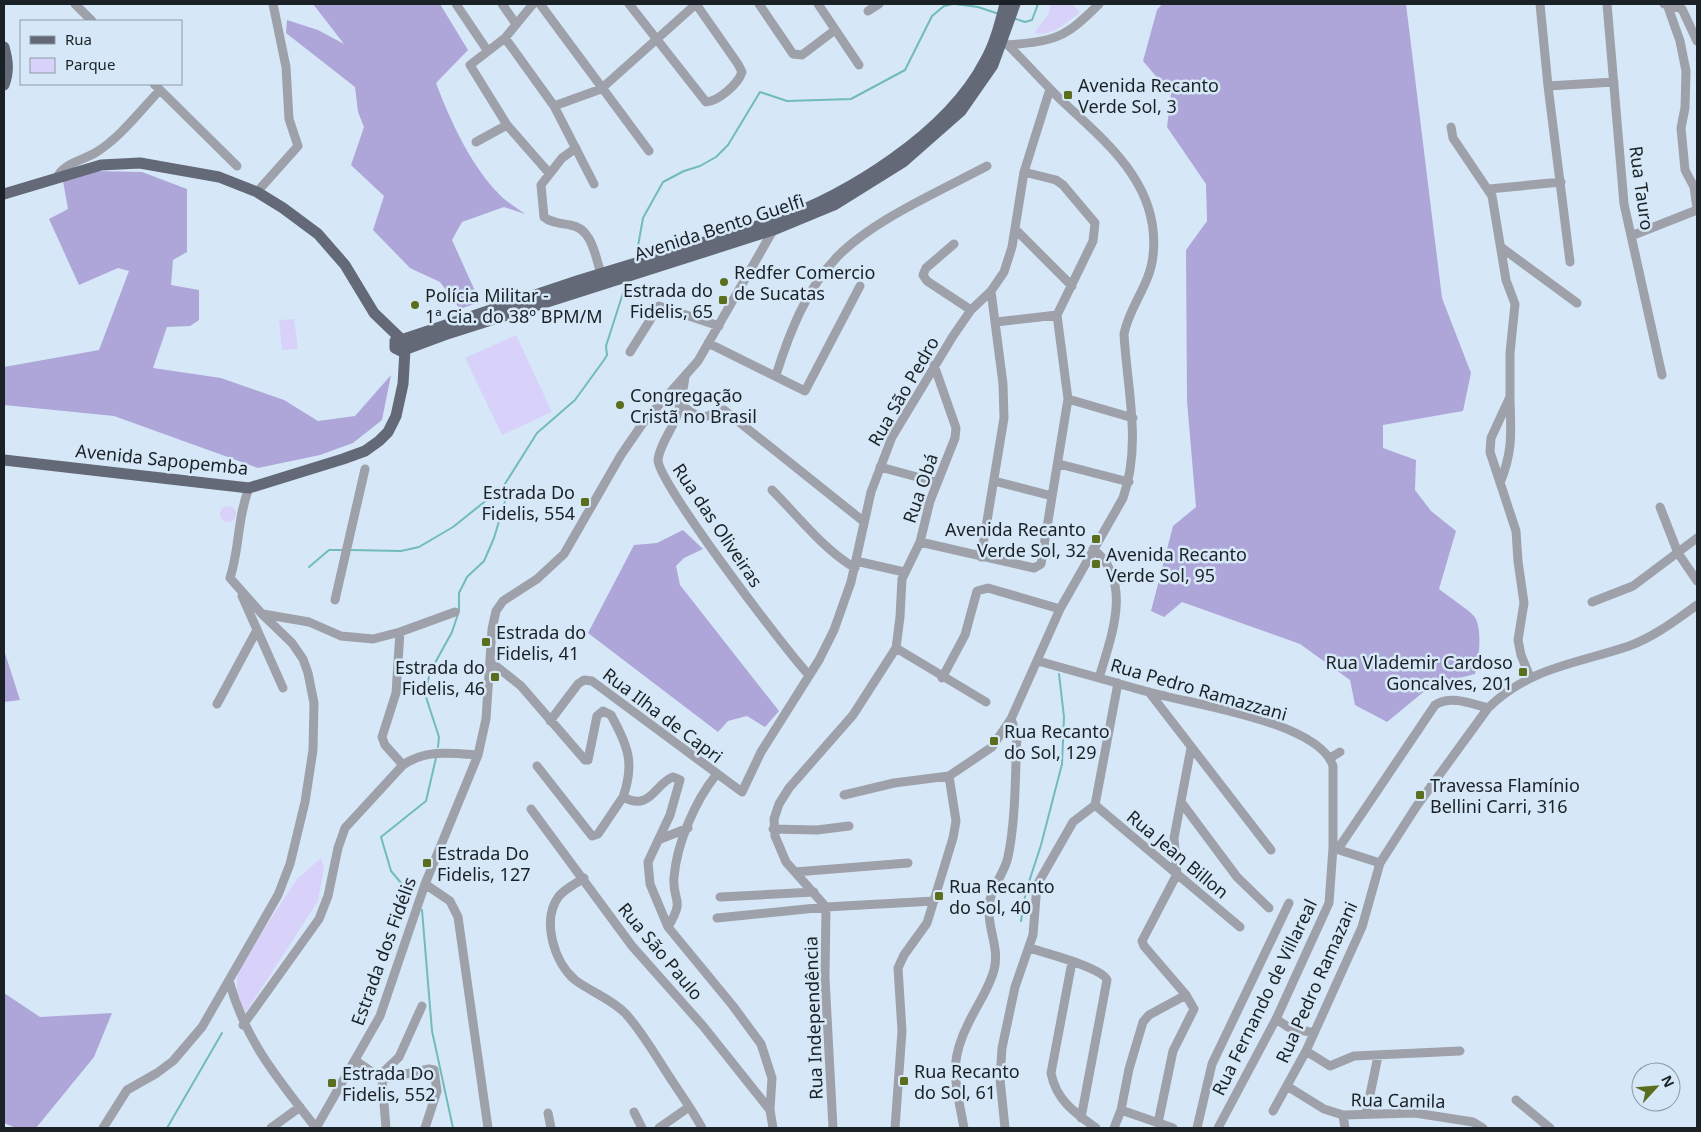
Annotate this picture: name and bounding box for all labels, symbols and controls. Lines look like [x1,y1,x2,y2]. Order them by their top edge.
legend [20,20,182,85]
text: Rua [65,29,92,49]
text: Parque [65,54,115,74]
place label: Avenida Recanto Verde Sol, 3 [1078,73,1219,118]
marker: Avenida Recanto Verde Sol, 3 [1062,89,1074,101]
street label: Rua Tauro [1624,144,1660,232]
street label: Avenida Bento Guelfi [631,188,807,266]
place label: Redfer Comercio de Sucatas [734,260,875,305]
marker: Redfer Comercio de Sucatas [718,276,730,288]
place label: Estrada do Fidelis, 65 [623,278,713,323]
place label: Polícia Militar - 1ª Cia. do 38º BPM/M [425,283,603,328]
marker: Estrada do Fidelis, 65 [717,294,729,306]
marker: Polícia Militar - 1ª Cia. do 38º BPM/M [409,299,421,311]
street label: Rua São Pedro [862,332,944,450]
place label: Congregação Cristã no Brasil [630,383,757,428]
marker: Congregação Cristã no Brasil [614,399,626,411]
street label: Avenida Sapopemba [74,438,250,480]
street label: Rua Obá [897,450,943,526]
street label: Rua das Oliveiras [668,458,768,592]
place label: Estrada Do Fidelis, 554 [481,480,575,525]
marker: Estrada Do Fidelis, 554 [579,496,591,508]
place label: Avenida Recanto Verde Sol, 32 [945,517,1086,562]
marker: Avenida Recanto Verde Sol, 32 [1090,533,1102,545]
place label: Avenida Recanto Verde Sol, 95 [1106,542,1247,587]
marker: Avenida Recanto Verde Sol, 95 [1090,558,1102,570]
place label: Estrada do Fidelis, 41 [496,620,586,665]
marker: Estrada do Fidelis, 41 [480,636,492,648]
place label: Rua Vlademir Cardoso Goncalves, 201 [1326,650,1513,695]
street label: Rua Pedro Ramazzani [1108,652,1290,726]
place label: Estrada do Fidelis, 46 [395,655,485,700]
street label: Rua Ilha de Capri [598,662,728,768]
marker: Rua Vlademir Cardoso Goncalves, 201 [1517,666,1529,678]
marker: Estrada do Fidelis, 46 [489,671,501,683]
place label: Rua Recanto do Sol, 129 [1004,719,1110,764]
marker: Rua Recanto do Sol, 129 [988,735,1000,747]
place label: Travessa Flamínio Bellini Carri, 316 [1430,773,1580,818]
marker: Travessa Flamínio Bellini Carri, 316 [1414,789,1426,801]
street label: Rua Jean Billon [1122,804,1234,904]
place label: Estrada Do Fidelis, 127 [437,841,531,886]
marker: Estrada Do Fidelis, 127 [421,857,433,869]
street label: Estrada dos Fidélis [345,873,421,1029]
place label: Rua Recanto do Sol, 40 [949,874,1055,919]
marker: Rua Recanto do Sol, 40 [933,890,945,902]
street label: Rua Fernando de Villareal [1206,895,1322,1099]
street label: Rua São Paulo [613,897,709,1005]
street label: Rua Pedro Ramazani [1270,897,1362,1067]
street label: Rua Independência [798,936,828,1100]
place label: Rua Recanto do Sol, 61 [914,1059,1020,1104]
place label: Estrada Do Fidelis, 552 [342,1061,436,1106]
north arrow [1631,1062,1681,1112]
text: N [1657,1072,1679,1090]
marker: Rua Recanto do Sol, 61 [898,1075,910,1087]
marker: Estrada Do Fidelis, 552 [326,1077,338,1089]
street label: Rua Camila [1350,1087,1446,1113]

